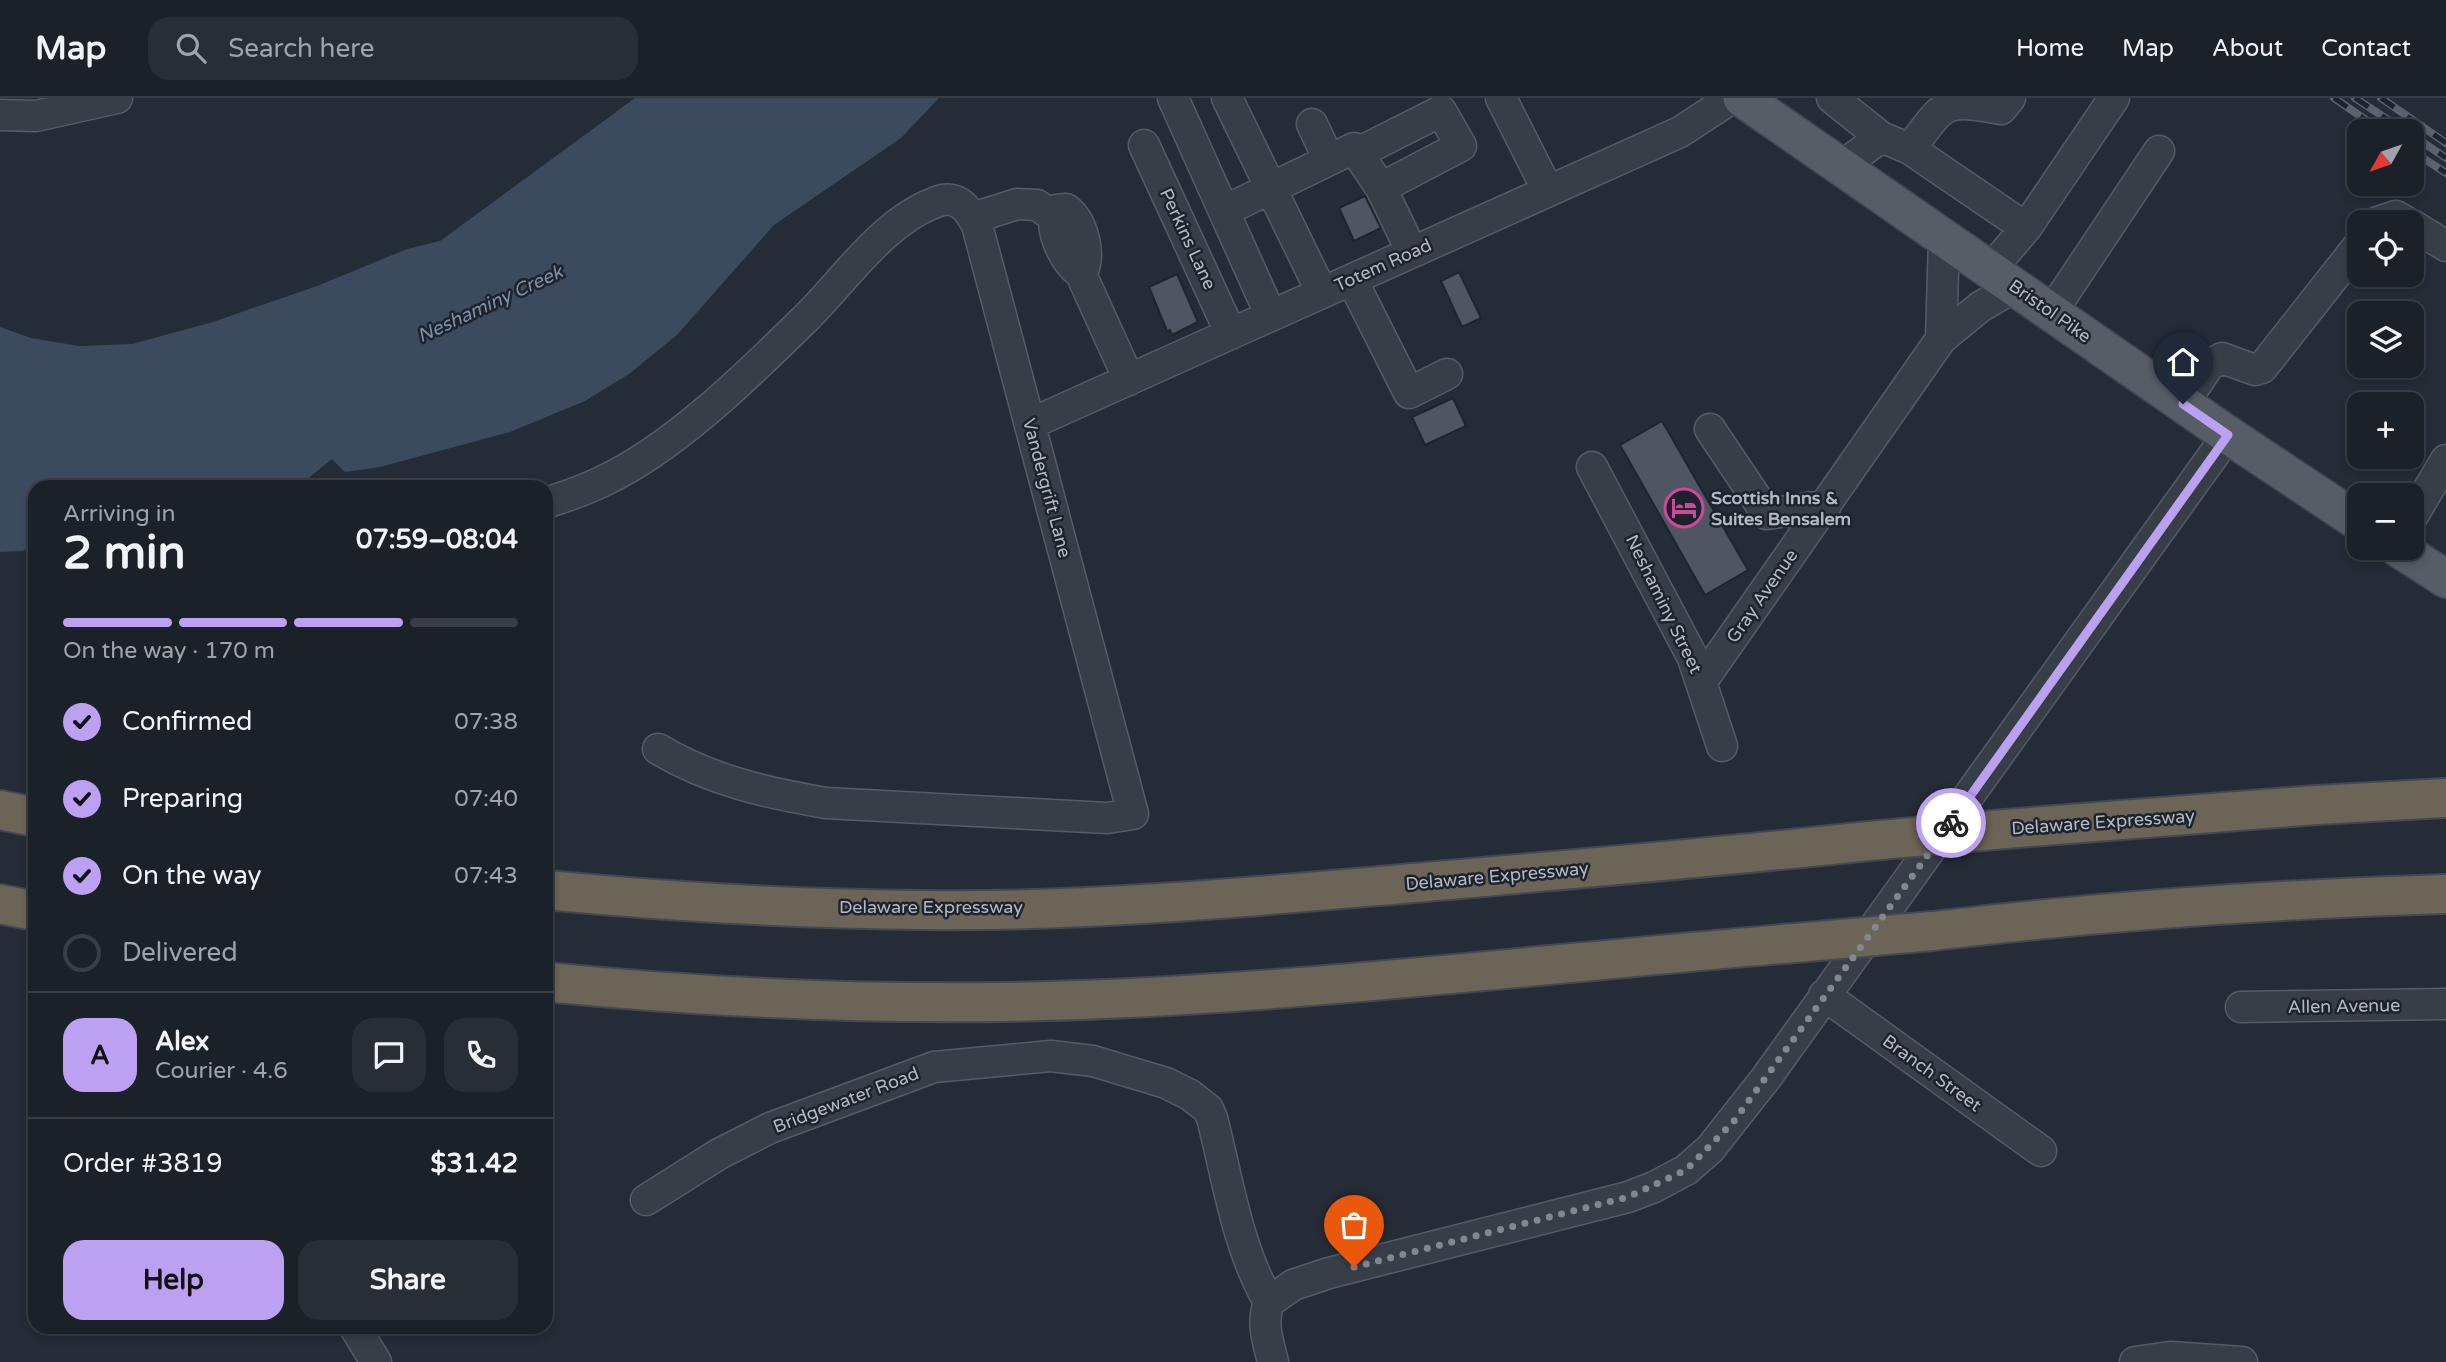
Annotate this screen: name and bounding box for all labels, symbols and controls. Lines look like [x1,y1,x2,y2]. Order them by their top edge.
search box [148,17,638,80]
text: Map [35,29,106,68]
icon: search [172,29,210,67]
text: Search here [228,33,374,64]
text: Home [2016,34,2084,63]
text: Map [2122,34,2174,63]
text: About [2212,34,2283,63]
text: Contact [2321,34,2411,63]
north arrow [2347,119,2424,196]
map controls [2347,119,2424,560]
street label: Perkins Lane [1155,185,1221,293]
button: locate [2347,210,2424,287]
street label: Totem Road [1331,234,1435,296]
water label: Neshaminy Creek [414,260,568,347]
street label: Bristol Pike [2005,275,2095,347]
button: layers [2347,301,2424,378]
pin [2153,332,2213,404]
icon: home [2164,343,2202,381]
button: + [2347,392,2424,469]
street label: Vandergrift Lane [1018,416,1076,560]
button: − [2347,483,2424,560]
hotel icon: Scottish Inns & Suites Bensalem [1663,487,1705,529]
place label: Scottish Inns & Suites Bensalem [1711,487,1851,530]
text: Arriving in [63,500,176,528]
text: 07:59–08:04 [356,524,518,555]
text: 2 min [63,526,186,581]
street label: Neshaminy Street [1621,531,1707,677]
street label: Gray Avenue [1722,545,1802,647]
text: On the way · 170 m [63,637,275,665]
icon: check [63,703,101,741]
text: Confirmed [122,706,252,737]
text: 07:38 [454,708,518,736]
icon: check [63,780,101,818]
text: Preparing [122,783,243,814]
text: 07:40 [454,785,518,813]
courier [1916,788,1986,858]
icon: bike [1932,804,1970,842]
street label: Delaware Expressway [2010,805,2196,839]
icon: check [63,857,101,895]
street label: Delaware Expressway [1404,857,1590,895]
text: On the way [122,860,262,891]
text: 07:43 [454,862,518,890]
street label: Delaware Expressway [839,896,1023,918]
text: Delivered [122,937,238,968]
street label: Allen Avenue [2288,994,2400,1018]
button: chat [352,1018,426,1092]
button: phone [444,1018,518,1092]
text: Alex [155,1026,209,1057]
street label: Branch Street [1878,1030,1986,1116]
text: A [90,1040,110,1071]
text: Courier · 4.6 [155,1057,288,1085]
street label: Bridgewater Road [770,1062,922,1138]
text: Order #3819 [63,1148,223,1179]
text: $31.42 [430,1148,518,1179]
pin [1324,1195,1384,1267]
icon: bag [1335,1206,1373,1244]
button: Help [63,1240,284,1320]
button: Share [298,1240,518,1320]

